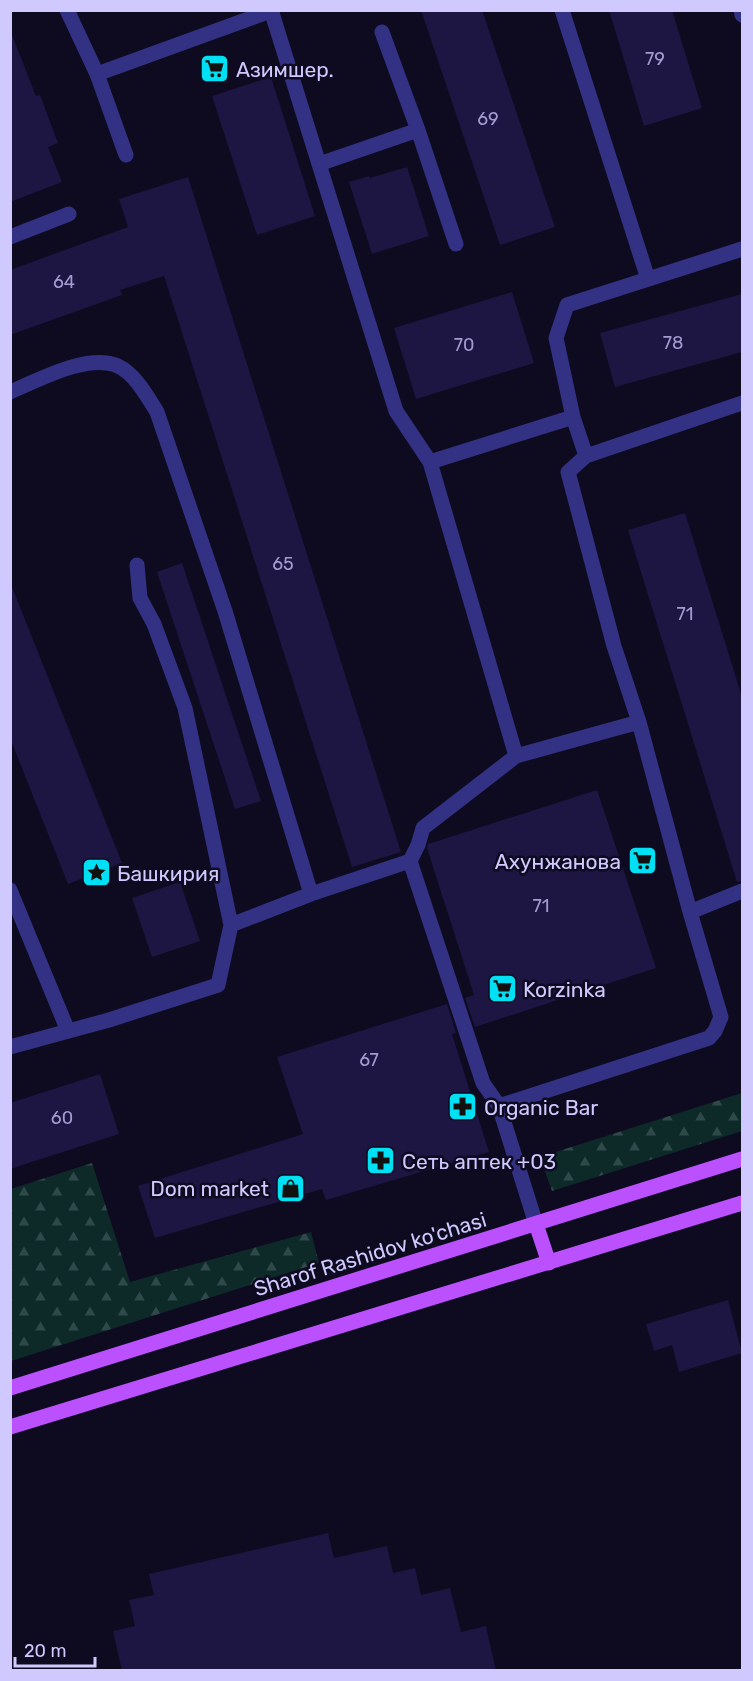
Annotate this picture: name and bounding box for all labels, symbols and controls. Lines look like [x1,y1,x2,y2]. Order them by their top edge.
house number: 79 [645,48,665,70]
supermarket icon: Азимшер. [199,53,231,85]
place label: Азимшер. [236,57,334,82]
house number: 69 [477,108,499,130]
house number: 64 [53,271,75,293]
house number: 78 [663,332,683,354]
house number: 70 [454,334,474,356]
house number: 65 [272,553,294,575]
house number: 71 [677,603,693,625]
supermarket icon: Ахунжанова [626,845,658,877]
place label: Ахунжанова [495,849,621,874]
place icon: Башкирия [80,857,112,889]
place label: Башкирия [117,861,219,886]
house number: 71 [533,895,549,917]
supermarket icon: Korzinka [486,973,518,1005]
place label: Korzinka [523,977,606,1002]
house number: 67 [359,1049,379,1071]
pharmacy icon: Organic Bar [447,1091,479,1123]
place label: Organic Bar [484,1095,598,1120]
house number: 60 [51,1107,73,1129]
pharmacy icon: Сеть аптек +03 [365,1145,397,1177]
place label: Сеть аптек +03 [402,1149,556,1174]
shop icon: Dom market [274,1172,306,1204]
place label: Dom market [150,1176,269,1201]
street label: Sharof Rashidov ko'chasi [251,1207,489,1301]
scale bar [15,1630,94,1668]
text: 20 m [24,1640,66,1662]

